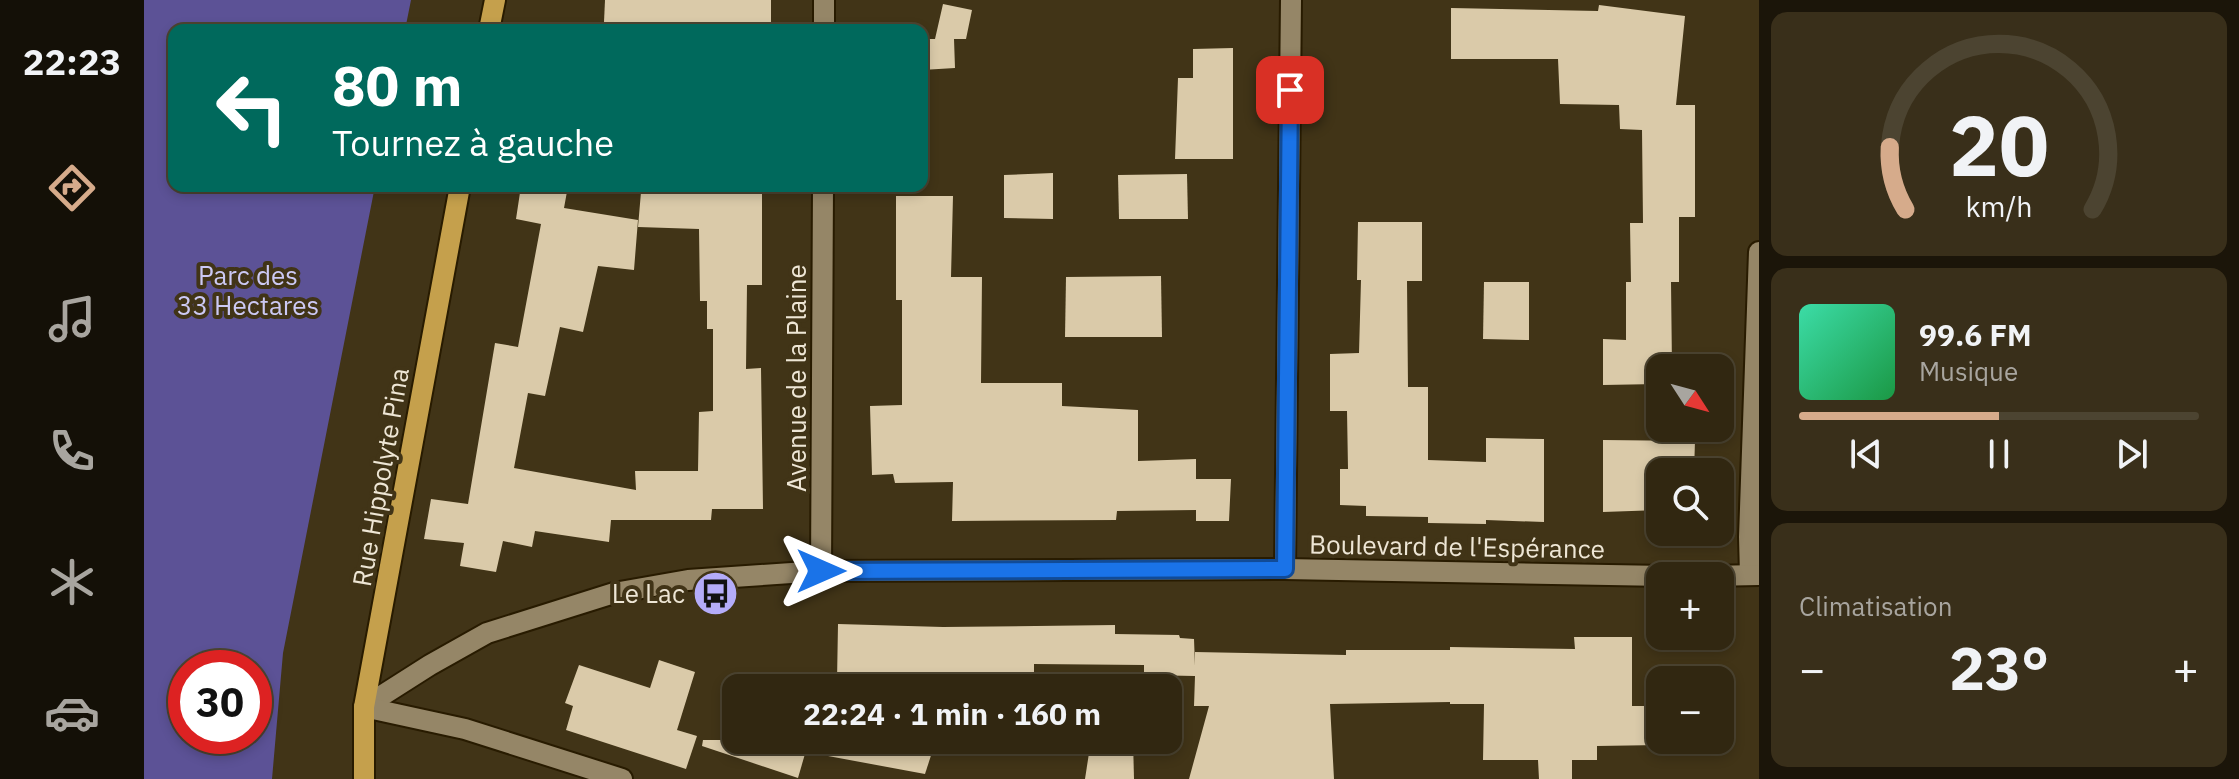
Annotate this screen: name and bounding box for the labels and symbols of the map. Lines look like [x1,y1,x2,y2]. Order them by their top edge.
pin [1256,56,1324,124]
park label: Parc des 33 Hectares [177,258,319,322]
street label: Avenue de la Plaine [779,264,813,492]
north arrow [1646,354,1734,442]
street label: Rue Hippolyte Pina [344,365,416,589]
street label: Boulevard de l'Espérance [1309,526,1605,566]
position arrow [779,529,863,613]
bus stop icon: Le Lac [692,569,740,617]
place label: Le Lac [612,576,685,610]
speed limit sign: 30 [168,650,272,754]

